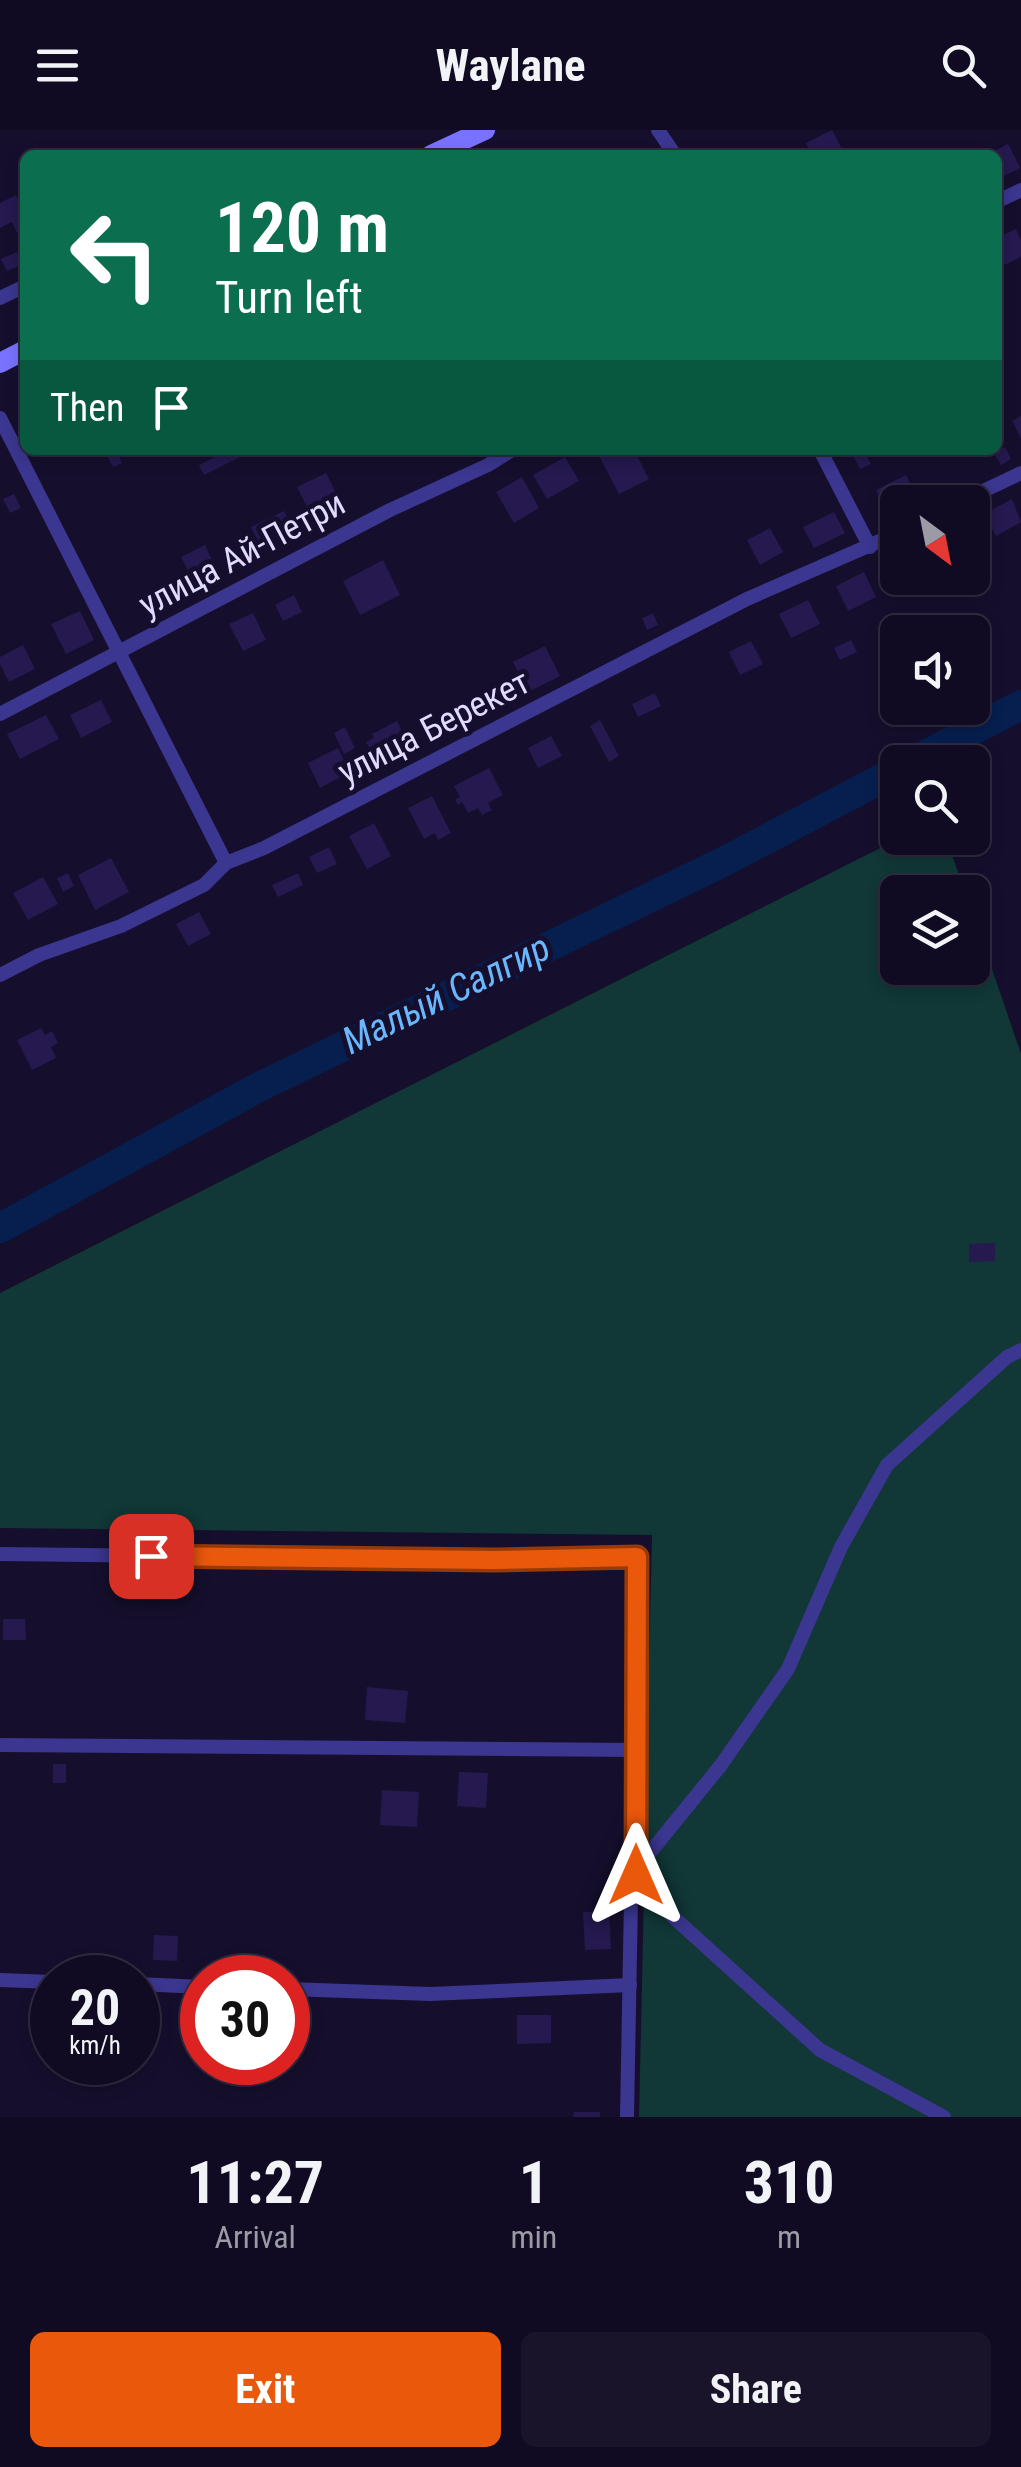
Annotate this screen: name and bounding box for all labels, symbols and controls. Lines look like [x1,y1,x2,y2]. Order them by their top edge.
icon: menu [30,38,85,93]
icon: search [936,38,991,93]
text: Waylane [435,39,586,92]
text: 120 m [215,187,389,269]
icon: left [50,190,180,320]
text: Turn left [215,271,363,324]
icon: arrive [144,380,199,435]
text: Then [50,386,124,430]
street label: улица Ай-Петри [132,483,352,625]
north arrow [880,485,990,595]
map controls [880,485,990,985]
button: sound [880,615,990,725]
street label: улица Берекет [331,661,537,793]
button: search [880,745,990,855]
button: layers [880,875,990,985]
water label: Малый Салгир [335,925,557,1063]
pin [109,1514,194,1599]
icon: arrive [124,1529,179,1584]
position arrow [584,1823,688,1927]
speed limit sign: 30 [180,1955,310,2085]
text: 20 [70,1979,120,2037]
text: km/h [69,2031,121,2060]
text: 11:27 [186,2147,324,2218]
text: 1 [519,2147,549,2218]
text: 310 [744,2147,835,2218]
text: Arrival [214,2218,296,2256]
text: min [510,2218,557,2256]
text: m [777,2218,801,2256]
button: Exit [30,2332,501,2447]
button: Share [521,2332,991,2447]

